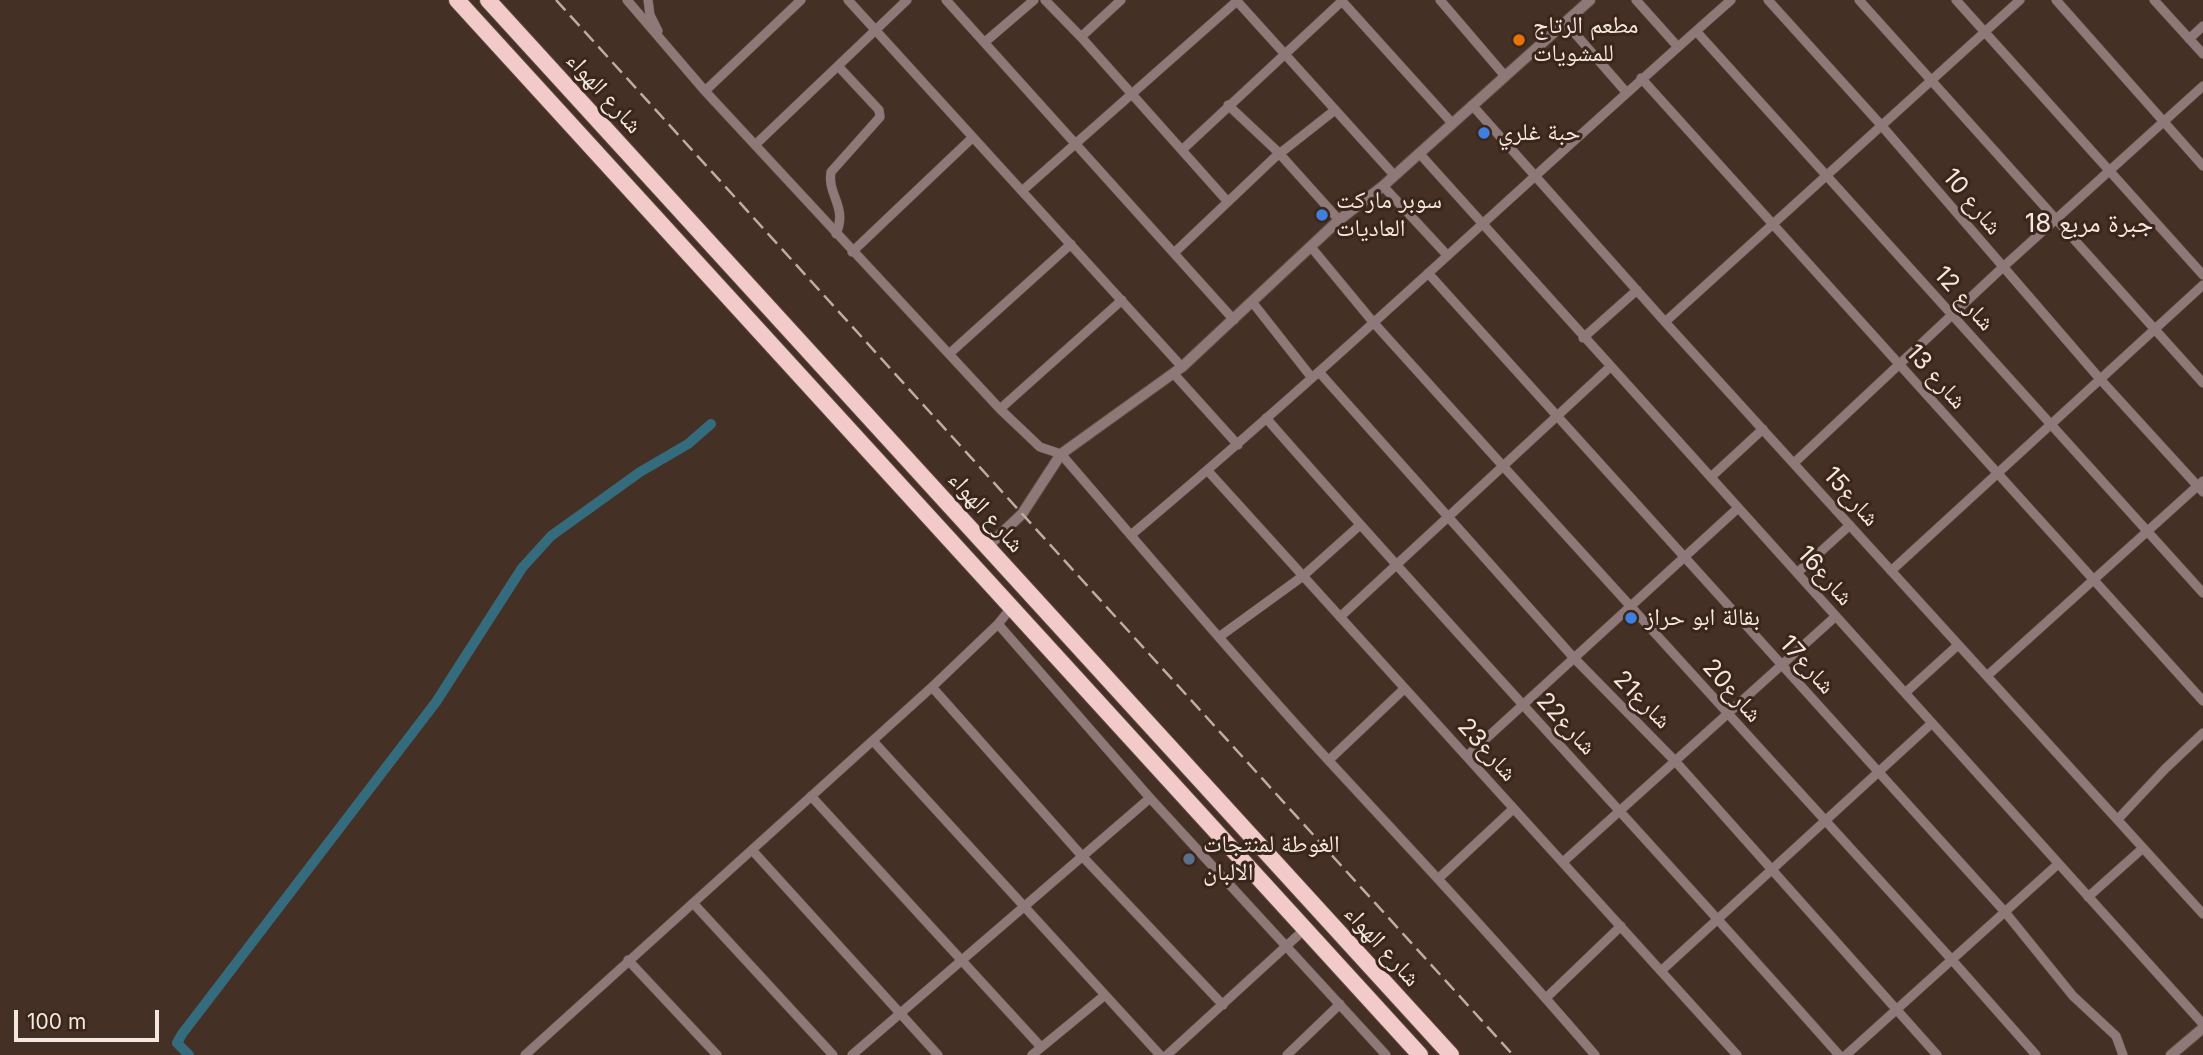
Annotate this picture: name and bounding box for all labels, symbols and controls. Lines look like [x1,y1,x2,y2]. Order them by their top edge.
place label: مطعم الرتاج للمشويات [1533,12,1638,68]
marker: مطعم الرتاج للمشويات [1511,32,1527,48]
street label: شارع الهواء [560,46,648,140]
place label: حبة غلري [1498,119,1580,147]
marker: حبة غلري [1476,125,1492,141]
street label: شارع 10 [1936,163,2008,241]
place label: سوبر ماركت العاديات [1336,187,1442,243]
marker: سوبر ماركت العاديات [1314,207,1330,223]
district label: جبرة مربع 18 [2025,208,2153,240]
street label: شارع 12 [1928,261,2000,337]
street label: شارع 13 [1900,339,1972,415]
street label: شارع15 [1817,461,1885,533]
street label: شارع الهواء [942,465,1030,559]
street label: شارع16 [1791,540,1859,612]
place label: بقالة ابو حراز [1645,604,1760,632]
marker: بقالة ابو حراز [1623,610,1639,626]
street label: شارع17 [1773,630,1841,700]
street label: شارع20 [1696,653,1768,729]
street label: شارع21 [1607,665,1677,735]
street label: شارع22 [1530,687,1602,761]
street label: شارع23 [1451,712,1523,788]
place label: الغوطة لمنتجات الالبان [1203,831,1340,887]
marker: الغوطة لمنتجات الالبان [1181,851,1197,867]
street label: شارع الهواء [1338,899,1426,993]
scale bar [18,996,163,1040]
text: 100 m [27,1009,86,1034]

